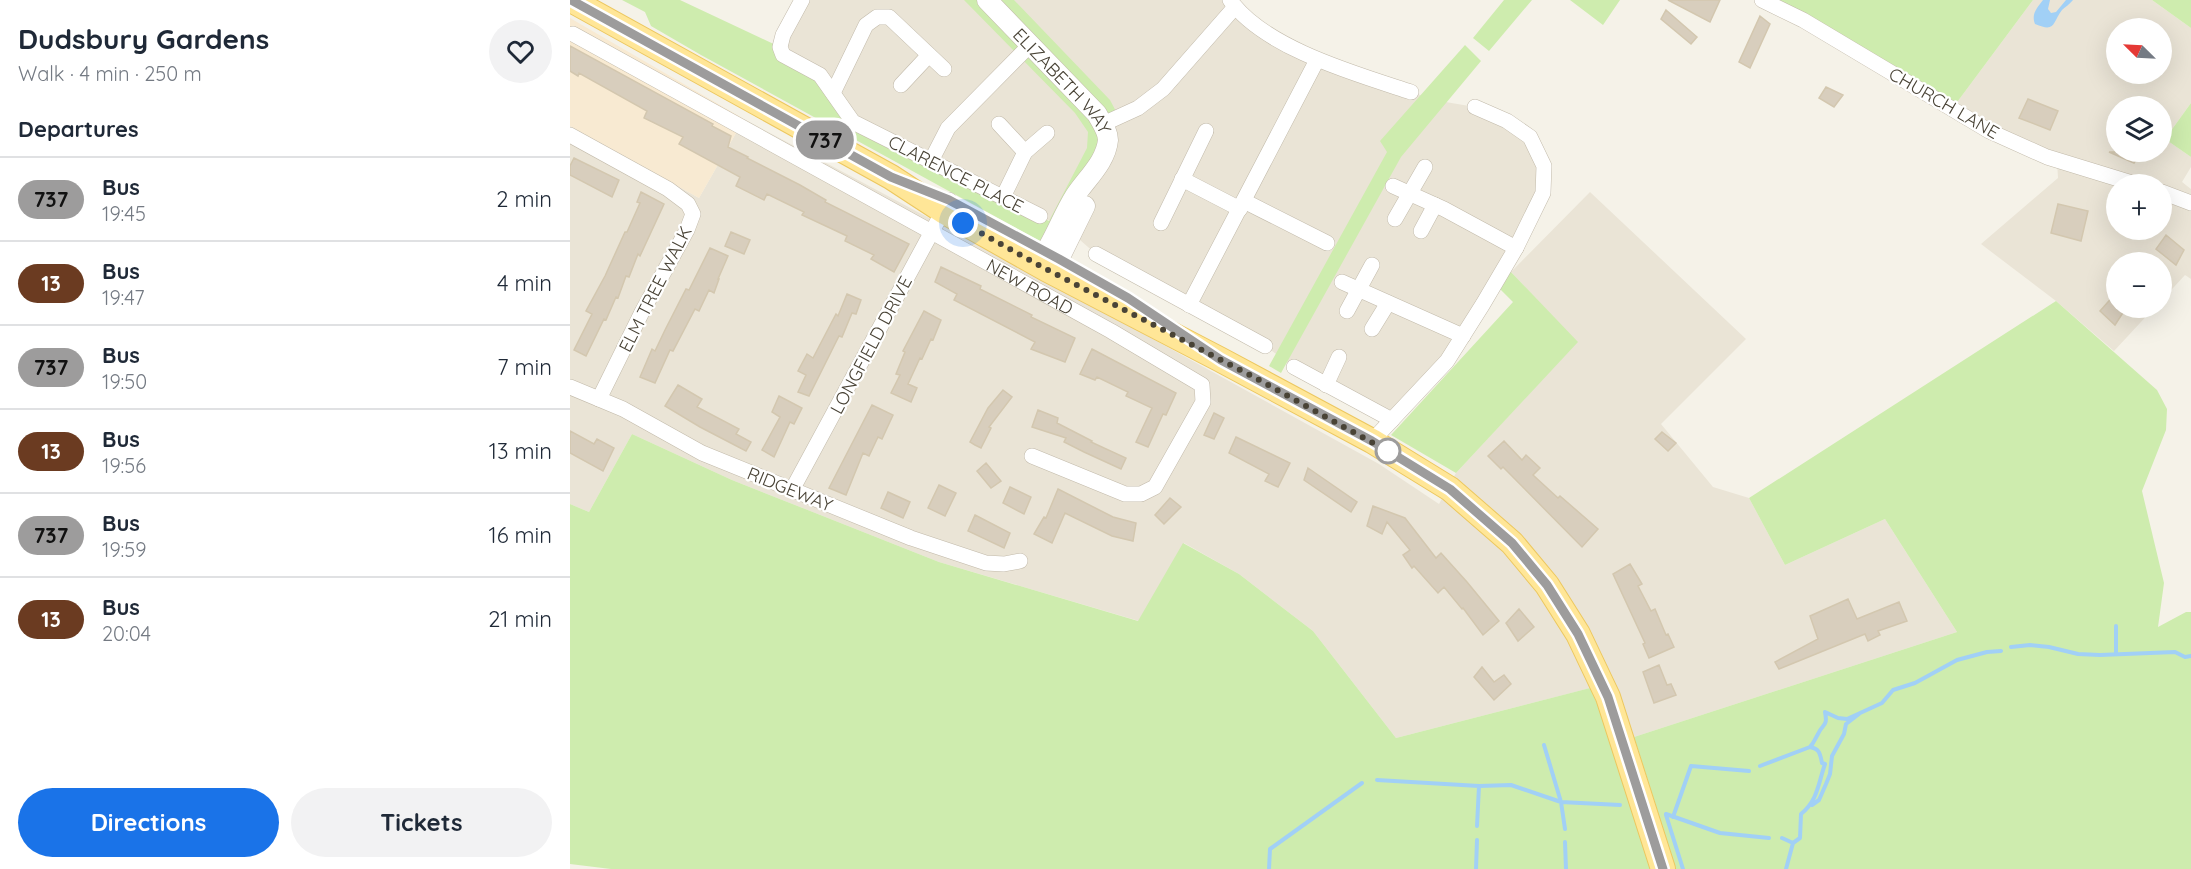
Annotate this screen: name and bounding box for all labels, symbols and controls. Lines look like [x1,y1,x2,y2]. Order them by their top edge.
north arrow [2106,18,2172,84]
map controls [2106,18,2172,318]
button: heart [489,20,552,83]
text: Dudsbury Gardens [18,21,269,56]
street label: ELIZABETH WAY [1009,23,1117,137]
text: Walk · 4 min · 250 m [18,61,202,86]
street label: CHURCH LANE [1885,62,2003,144]
button: layers [2106,96,2172,162]
text: Departures [18,115,139,143]
line badge: 737 [790,120,860,160]
text: 737 [808,127,842,153]
street label: CLARENCE PLACE [884,130,1028,218]
text: Bus [102,173,140,201]
button: + [2106,174,2172,240]
text: 2 min [496,185,552,213]
text: 737 [34,186,68,212]
text: 19:45 [102,201,146,226]
your location [948,208,978,238]
street label: ELM TREE WALK [613,222,697,356]
button: − [2106,252,2172,318]
street label: NEW ROAD [982,253,1078,320]
text: Bus [102,257,140,285]
text: 4 min [497,269,552,297]
text: 13 [41,270,61,296]
street label: LONGFIELD DRIVE [825,272,917,418]
text: 19:47 [102,285,145,310]
text: Bus [102,341,140,369]
text: 7 min [497,353,552,381]
text: 737 [34,354,68,380]
text: 19:50 [102,369,147,394]
text: Bus [102,425,140,453]
text: 13 min [489,437,552,465]
text: 13 [41,438,61,464]
unlabelled marker [1375,438,1401,464]
text: 19:56 [102,453,146,478]
street label: RIDGEWAY [744,461,836,517]
text: Bus [102,509,140,537]
text: 16 min [489,521,552,549]
text: 737 [34,522,68,548]
text: 19:59 [102,537,146,562]
text: Bus [102,593,140,621]
text: 21 min [488,605,552,633]
text: 13 [41,606,61,632]
text: 20:04 [102,621,151,646]
button: Directions [18,788,279,857]
button: Tickets [291,788,552,857]

